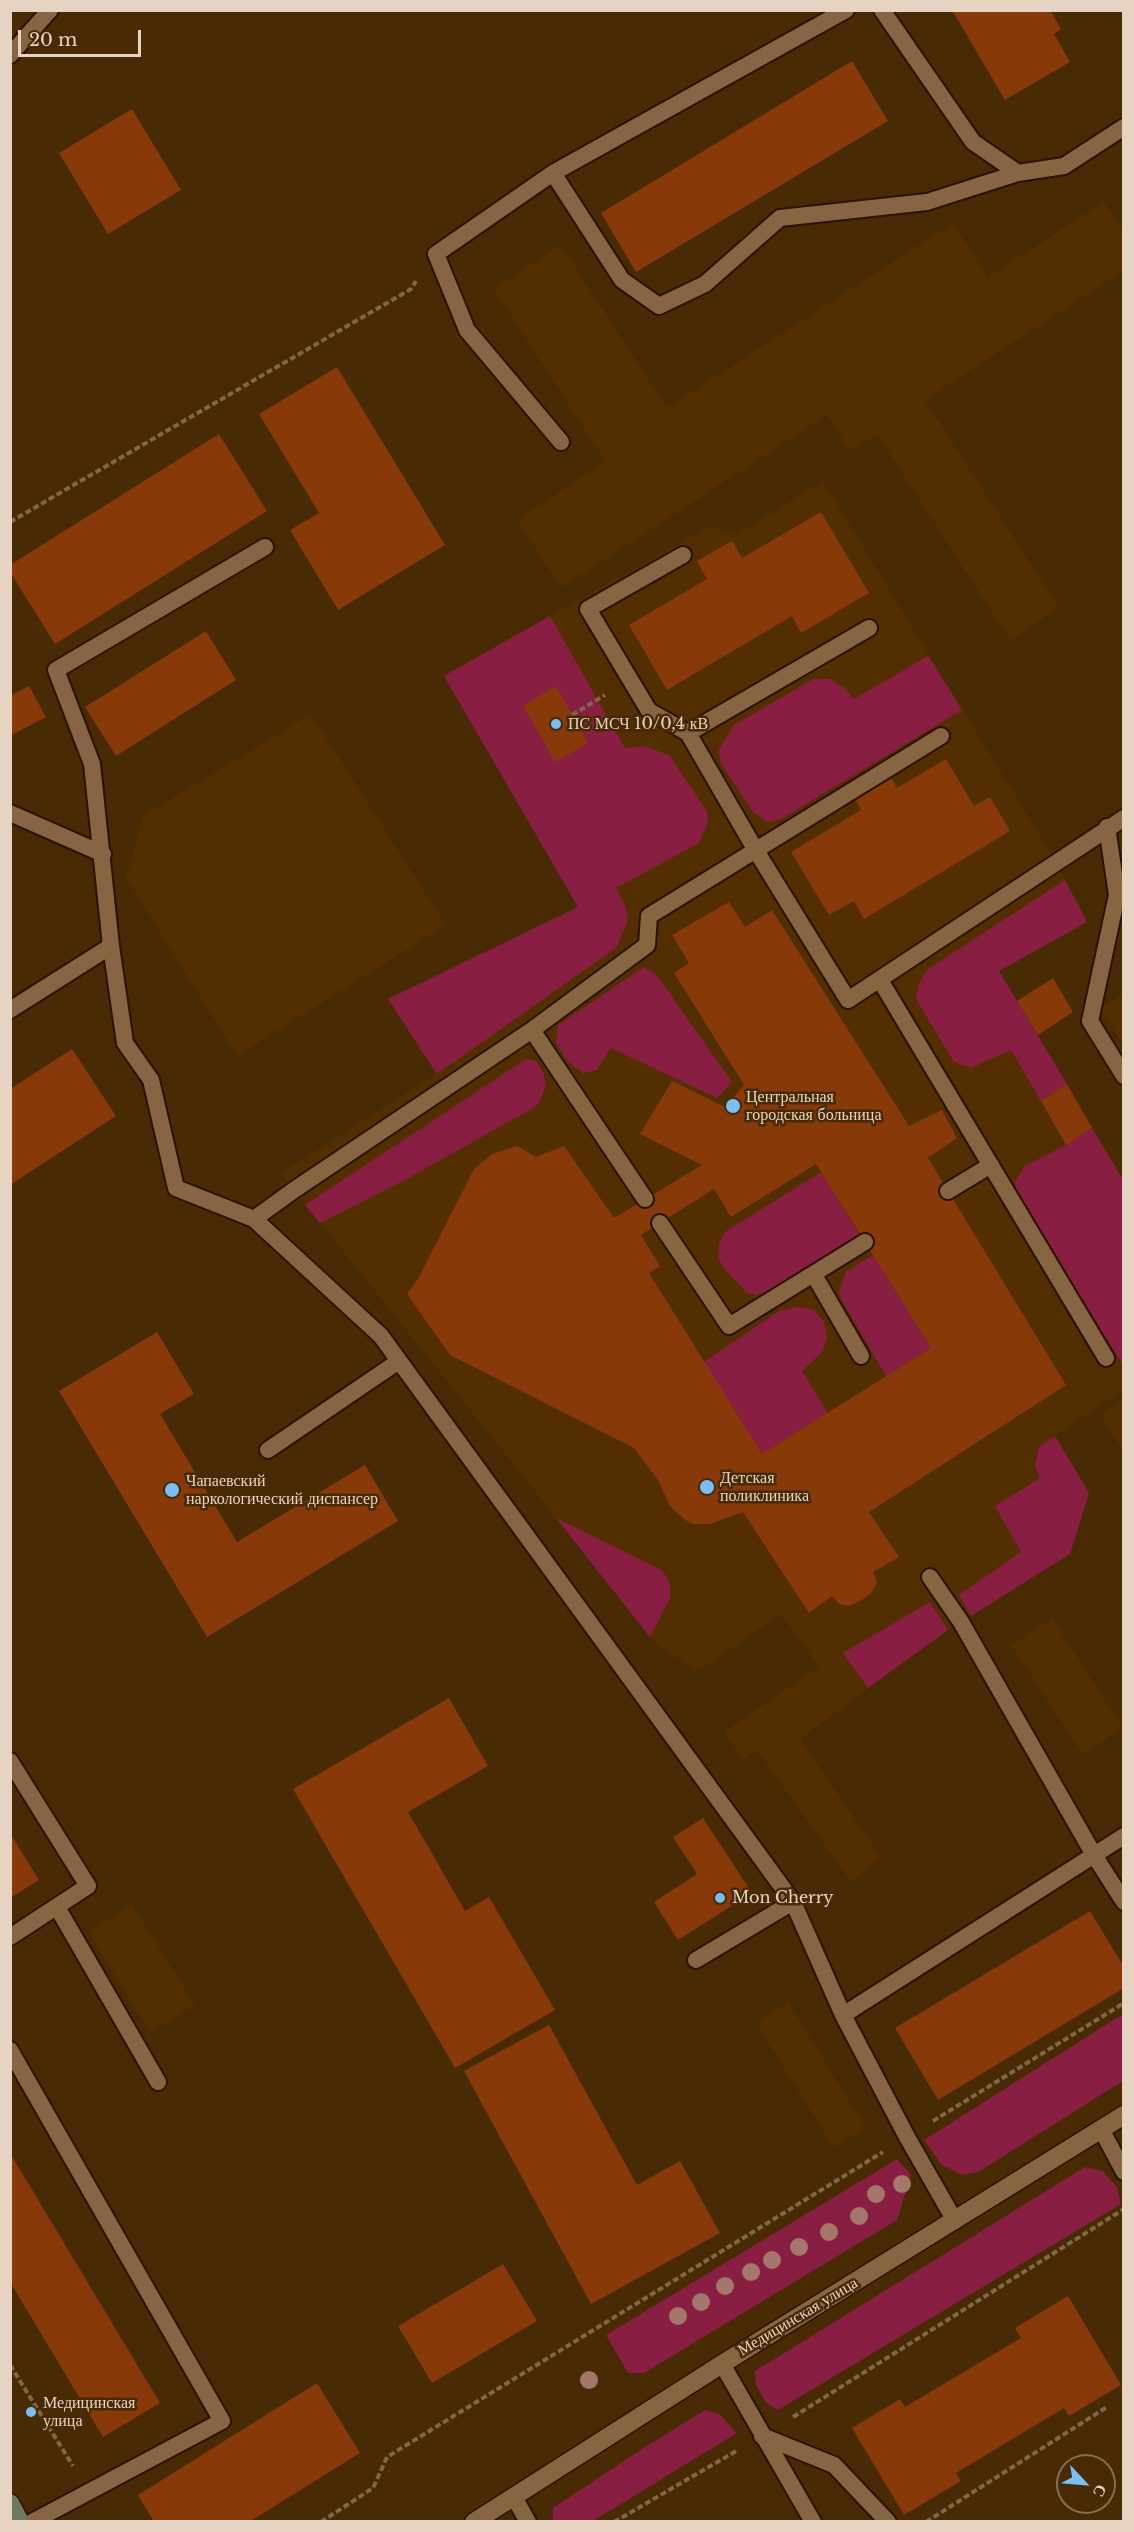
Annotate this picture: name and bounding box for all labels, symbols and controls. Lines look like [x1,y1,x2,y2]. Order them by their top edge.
scale bar [21,18,144,56]
text: 20 m [29,29,77,51]
place label: ПС МСЧ 10/0,4 кВ [568,714,708,734]
marker: ПС МСЧ 10/0,4 кВ [549,717,563,731]
place label: Центральная городская больница [746,1087,882,1125]
marker: Центральная городская больница [724,1097,742,1115]
place label: Детская поликлиника [720,1468,809,1506]
place label: Чапаевский наркологический диспансер [186,1471,378,1509]
marker: Детская поликлиника [698,1478,716,1496]
marker: Чапаевский наркологический диспансер [163,1481,181,1499]
place label: Mon Cherry [732,1888,834,1908]
marker: Mon Cherry [713,1891,727,1905]
street label: Медицинская улица [735,2274,861,2360]
place label: Медицинская улица [43,2393,135,2431]
marker: Медицинская улица [24,2405,38,2419]
north arrow [1056,2454,1116,2514]
text: С [1089,2481,1112,2501]

